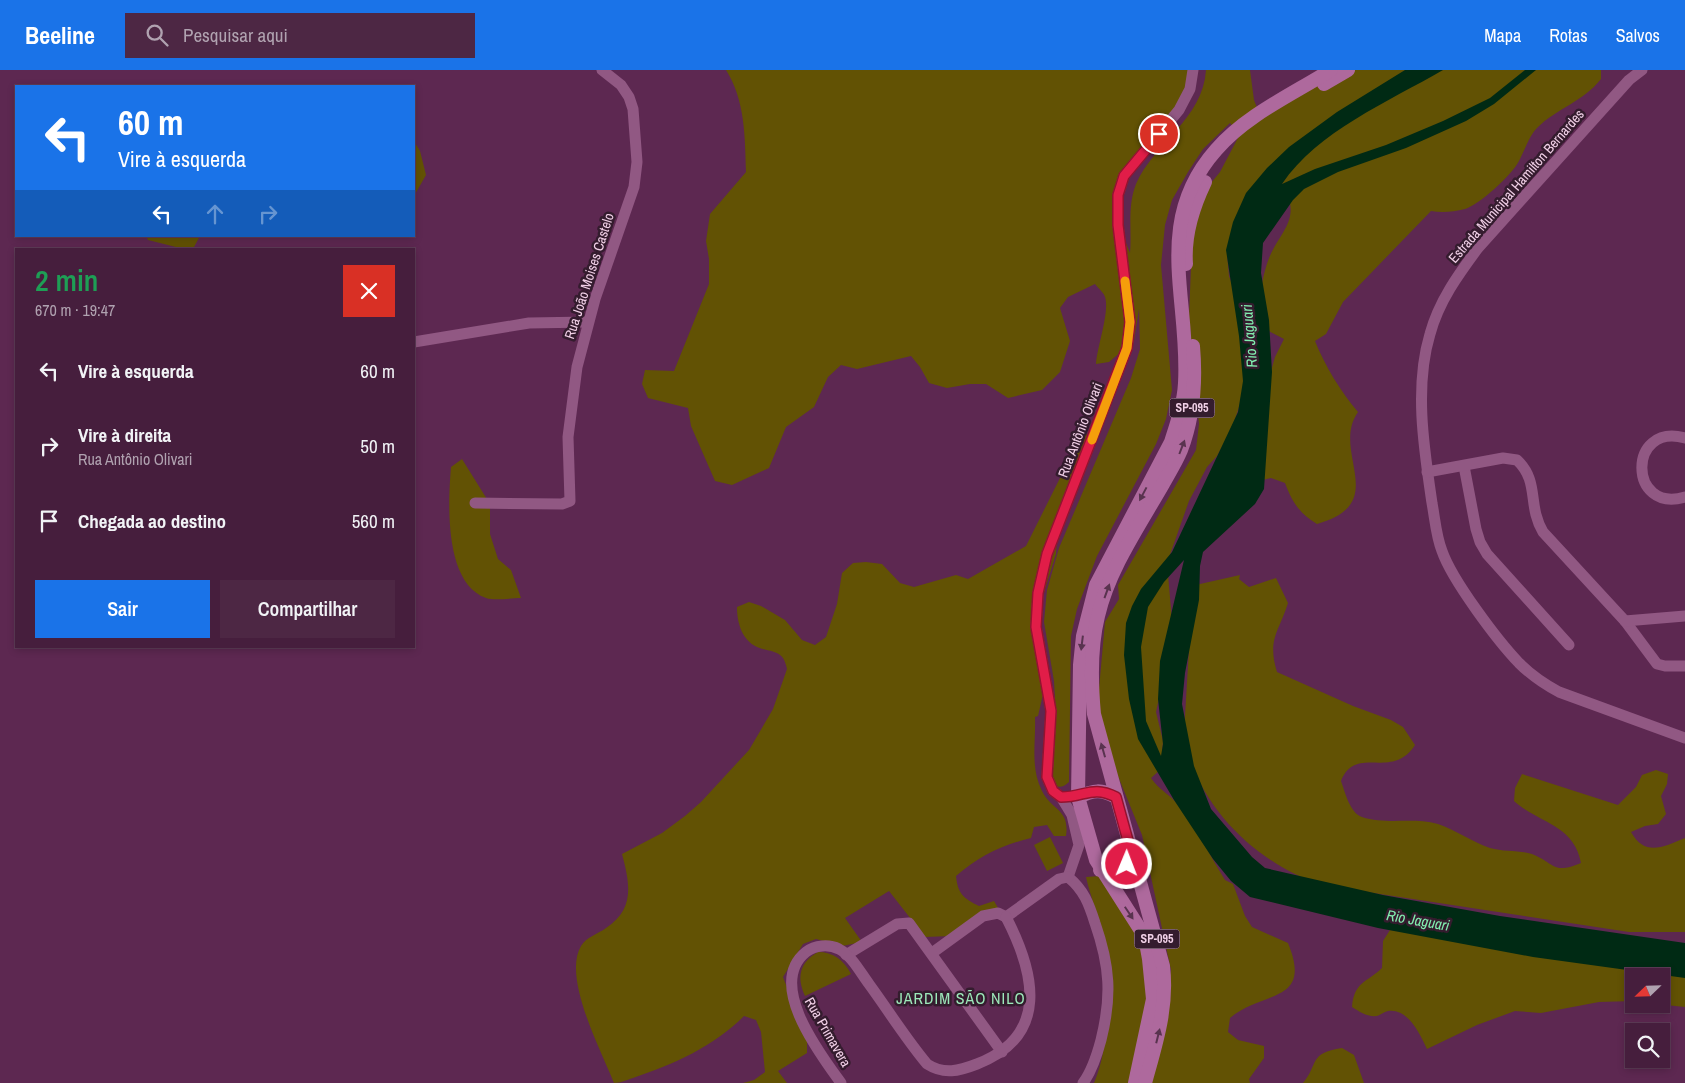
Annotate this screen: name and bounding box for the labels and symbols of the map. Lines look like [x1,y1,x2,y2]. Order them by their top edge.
street label: Estrada Municipal Hamilton Bernardes [1444,105,1588,267]
pin [1138,113,1180,155]
street label: Rua João Moises Castelo [560,211,618,341]
water label: Rio Jaguari [1236,303,1262,369]
street label: Rua Antônio Olivari [1054,380,1106,480]
road number: SP-095 [1170,398,1214,418]
one-way arrow [1178,440,1186,454]
one-way arrow [1139,487,1148,501]
one-way arrow [1104,583,1111,598]
one-way arrow [1078,636,1086,652]
one-way arrow [1099,742,1107,757]
position arrow [1100,837,1152,889]
water label: Rio Jaguari [1385,904,1452,936]
one-way arrow [1125,906,1134,920]
road number: SP-095 [1134,930,1180,949]
north arrow [1625,968,1670,1012]
district label: JARDIM SÃO NILO [896,987,1026,1009]
street label: Rua Primavera [801,994,855,1070]
one-way arrow [1154,1028,1162,1043]

